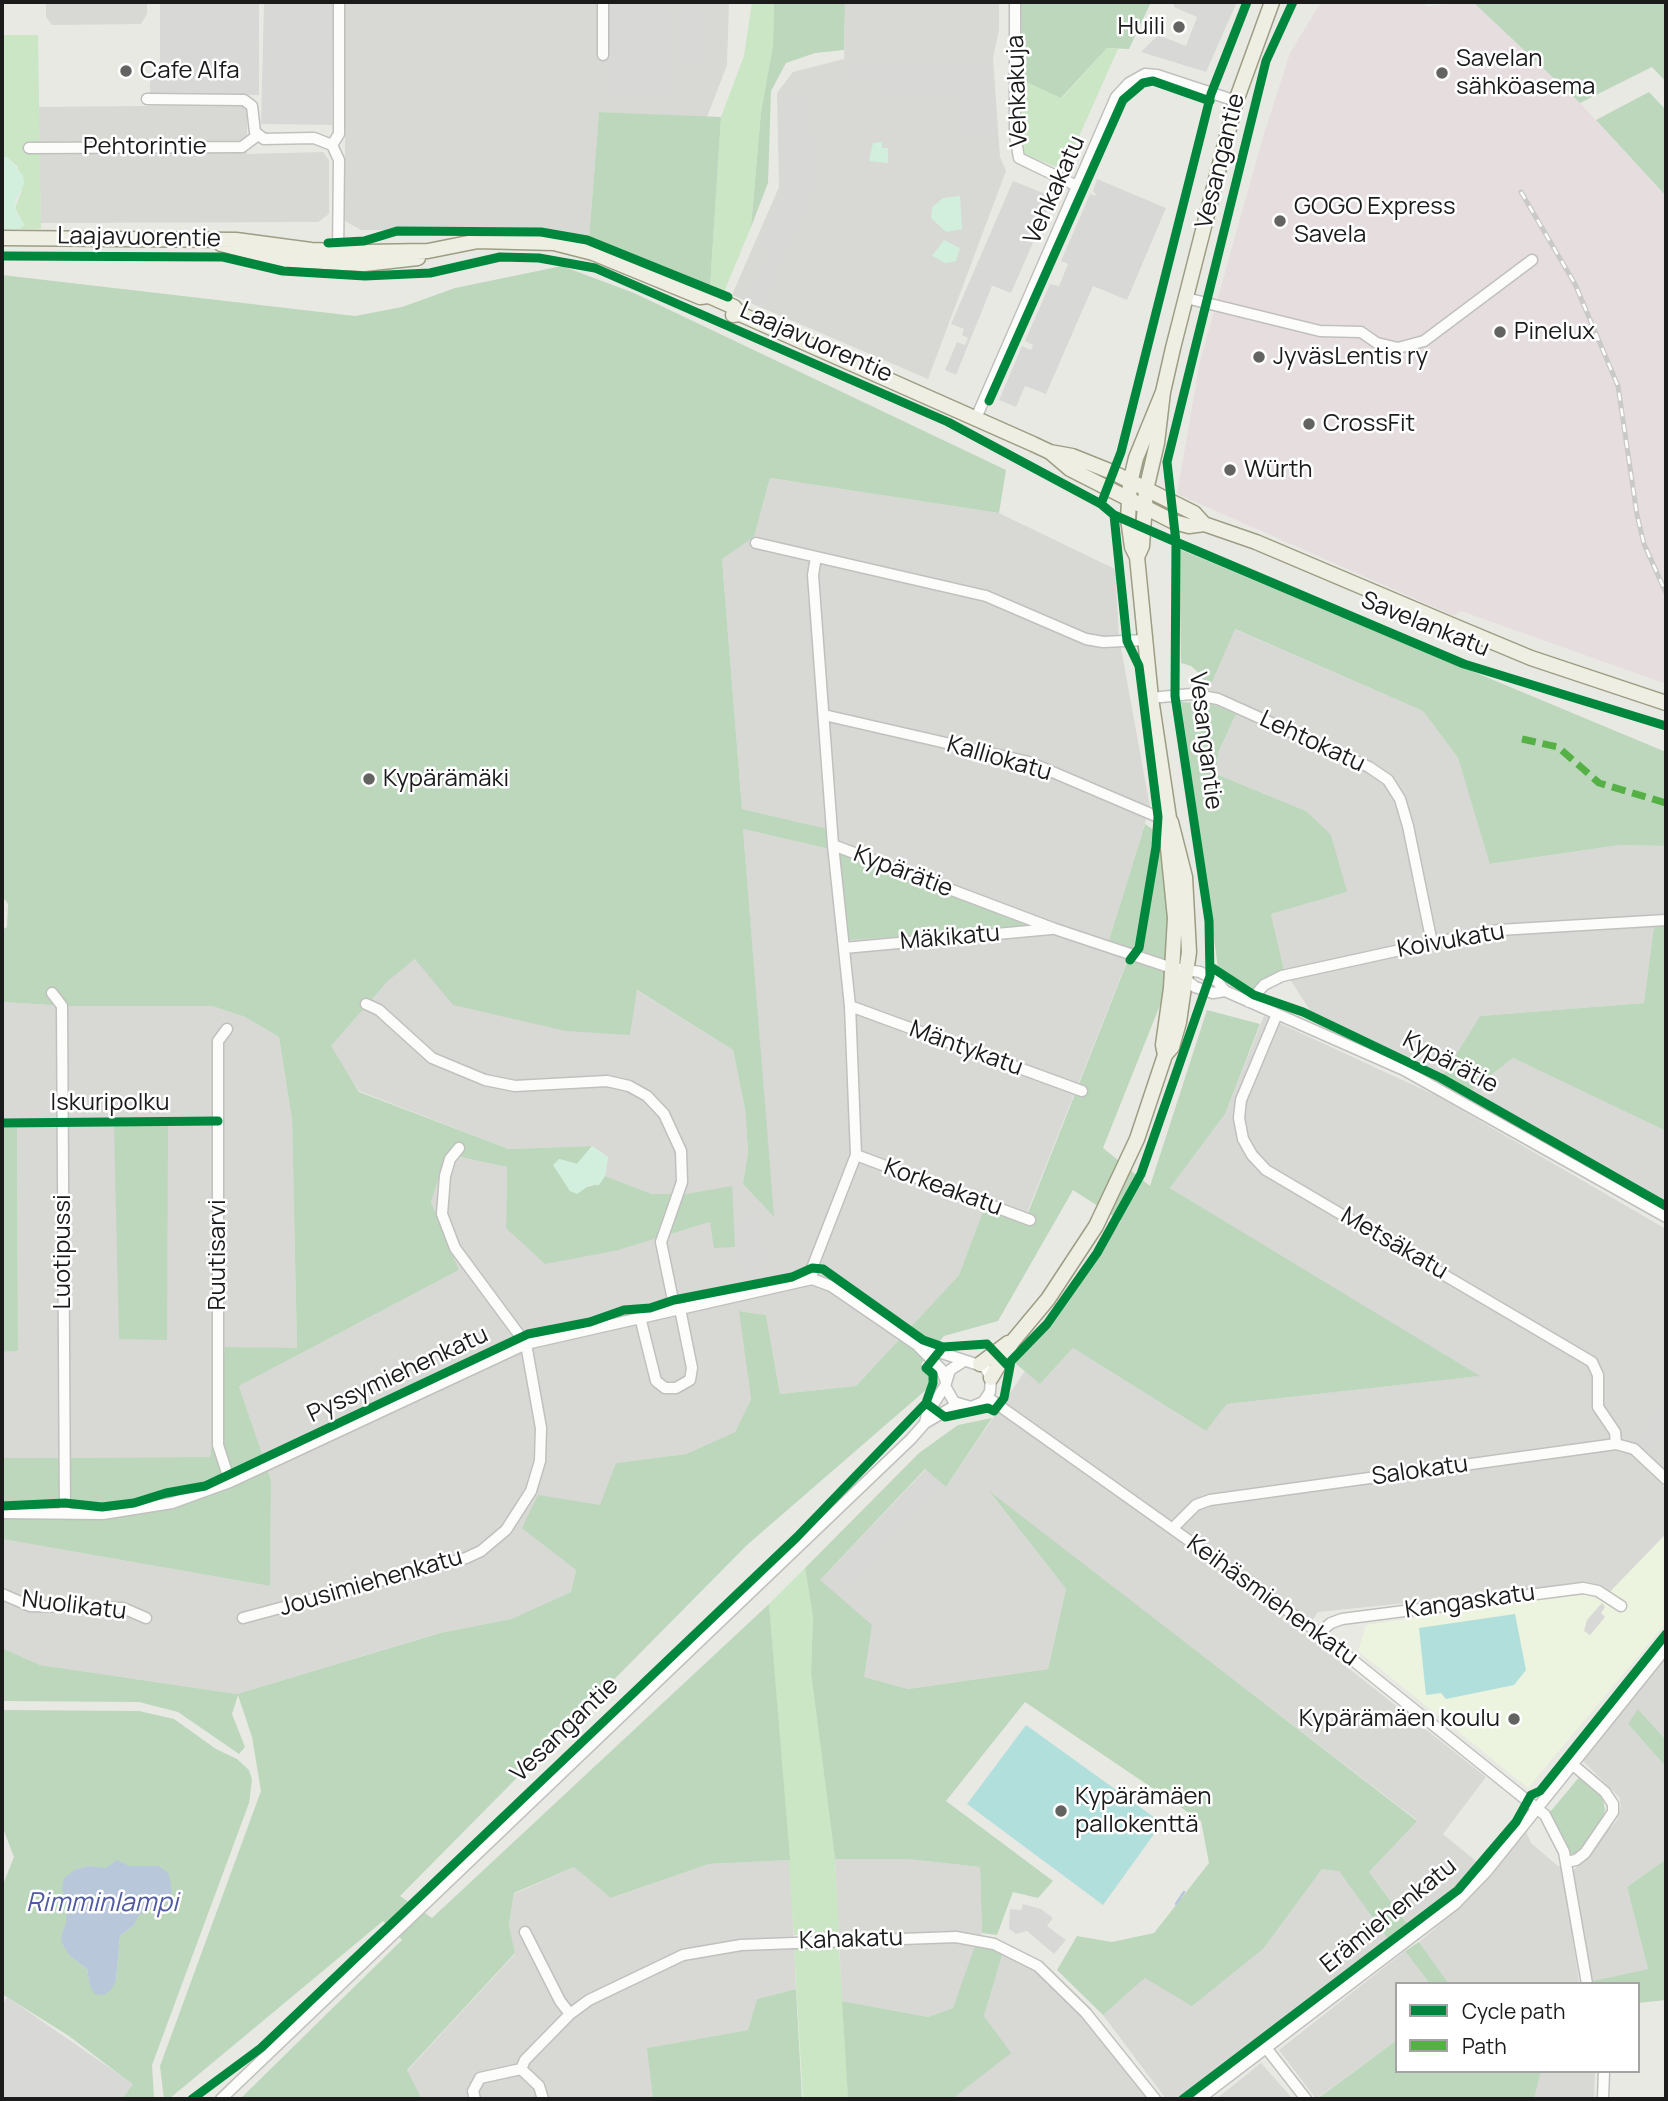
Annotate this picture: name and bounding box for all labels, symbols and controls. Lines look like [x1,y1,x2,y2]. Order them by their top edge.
place label: Huili [1118,13,1165,41]
marker: Huili [1171,19,1187,35]
street label: Vehkakuja [1002,34,1034,148]
place label: Savelan sähköasema [1456,45,1595,101]
place label: Cafe Alfa [140,57,240,85]
marker: Cafe Alfa [118,63,134,79]
marker: Savelan sähköasema [1434,65,1450,81]
street label: Vesangantie [1190,90,1252,232]
street label: Vehkakatu [1018,131,1092,249]
street label: Pehtorintie [83,133,207,161]
place label: GOGO Express Savela [1294,193,1456,249]
marker: GOGO Express Savela [1272,213,1288,229]
street label: Laajavuorentie [57,222,221,254]
street label: Laajavuorentie [735,296,897,390]
place label: Pinelux [1514,318,1595,346]
marker: Pinelux [1492,324,1508,340]
place label: JyväsLentis ry [1273,343,1428,371]
marker: JyväsLentis ry [1251,349,1267,365]
place label: CrossFit [1323,410,1415,438]
marker: CrossFit [1301,416,1317,432]
place label: Würth [1244,456,1313,484]
marker: Würth [1222,462,1238,478]
street label: Savelankatu [1357,586,1493,664]
street label: Vesangantie [1182,671,1228,811]
street label: Lehtokatu [1255,705,1369,779]
street label: Kalliokatu [943,730,1055,788]
place label: Kypärämäki [383,765,509,793]
marker: Kypärämäki [361,771,377,787]
street label: Kypärätie [849,840,957,904]
street label: Koivukatu [1395,917,1507,965]
street label: Mäkikatu [899,919,1001,957]
street label: Mäntykatu [905,1015,1027,1083]
street label: Kypärätie [1397,1026,1503,1100]
street label: Iskuripolku [51,1089,169,1117]
street label: Korkeakatu [880,1153,1006,1223]
street label: Luotipussi [49,1194,77,1310]
street label: Ruutisarvi [204,1199,232,1311]
street label: Metsäkatu [1335,1202,1453,1286]
street label: Pyssymiehenkatu [303,1321,493,1429]
street label: Salokatu [1370,1450,1470,1492]
street label: Keihäsmiehenkatu [1181,1529,1363,1673]
street label: Jousimiehenkatu [276,1543,466,1623]
street label: Kangaskatu [1403,1579,1537,1625]
street label: Nuolikatu [20,1585,128,1627]
street label: Vesangantie [505,1672,625,1788]
place label: Kypärämäen koulu [1299,1705,1500,1733]
marker: Kypärämäen koulu [1506,1711,1522,1727]
place label: Kypärämäen pallokenttä [1075,1783,1211,1839]
marker: Kypärämäen pallokenttä [1053,1803,1069,1819]
street label: Erämiehenkatu [1315,1852,1463,1980]
water label: Rimminlampi [26,1888,178,1920]
street label: Kahakatu [798,1924,904,1956]
legend [1395,1982,1640,2073]
text: Cycle path [1462,1997,1565,2025]
text: Path [1462,2032,1507,2060]

